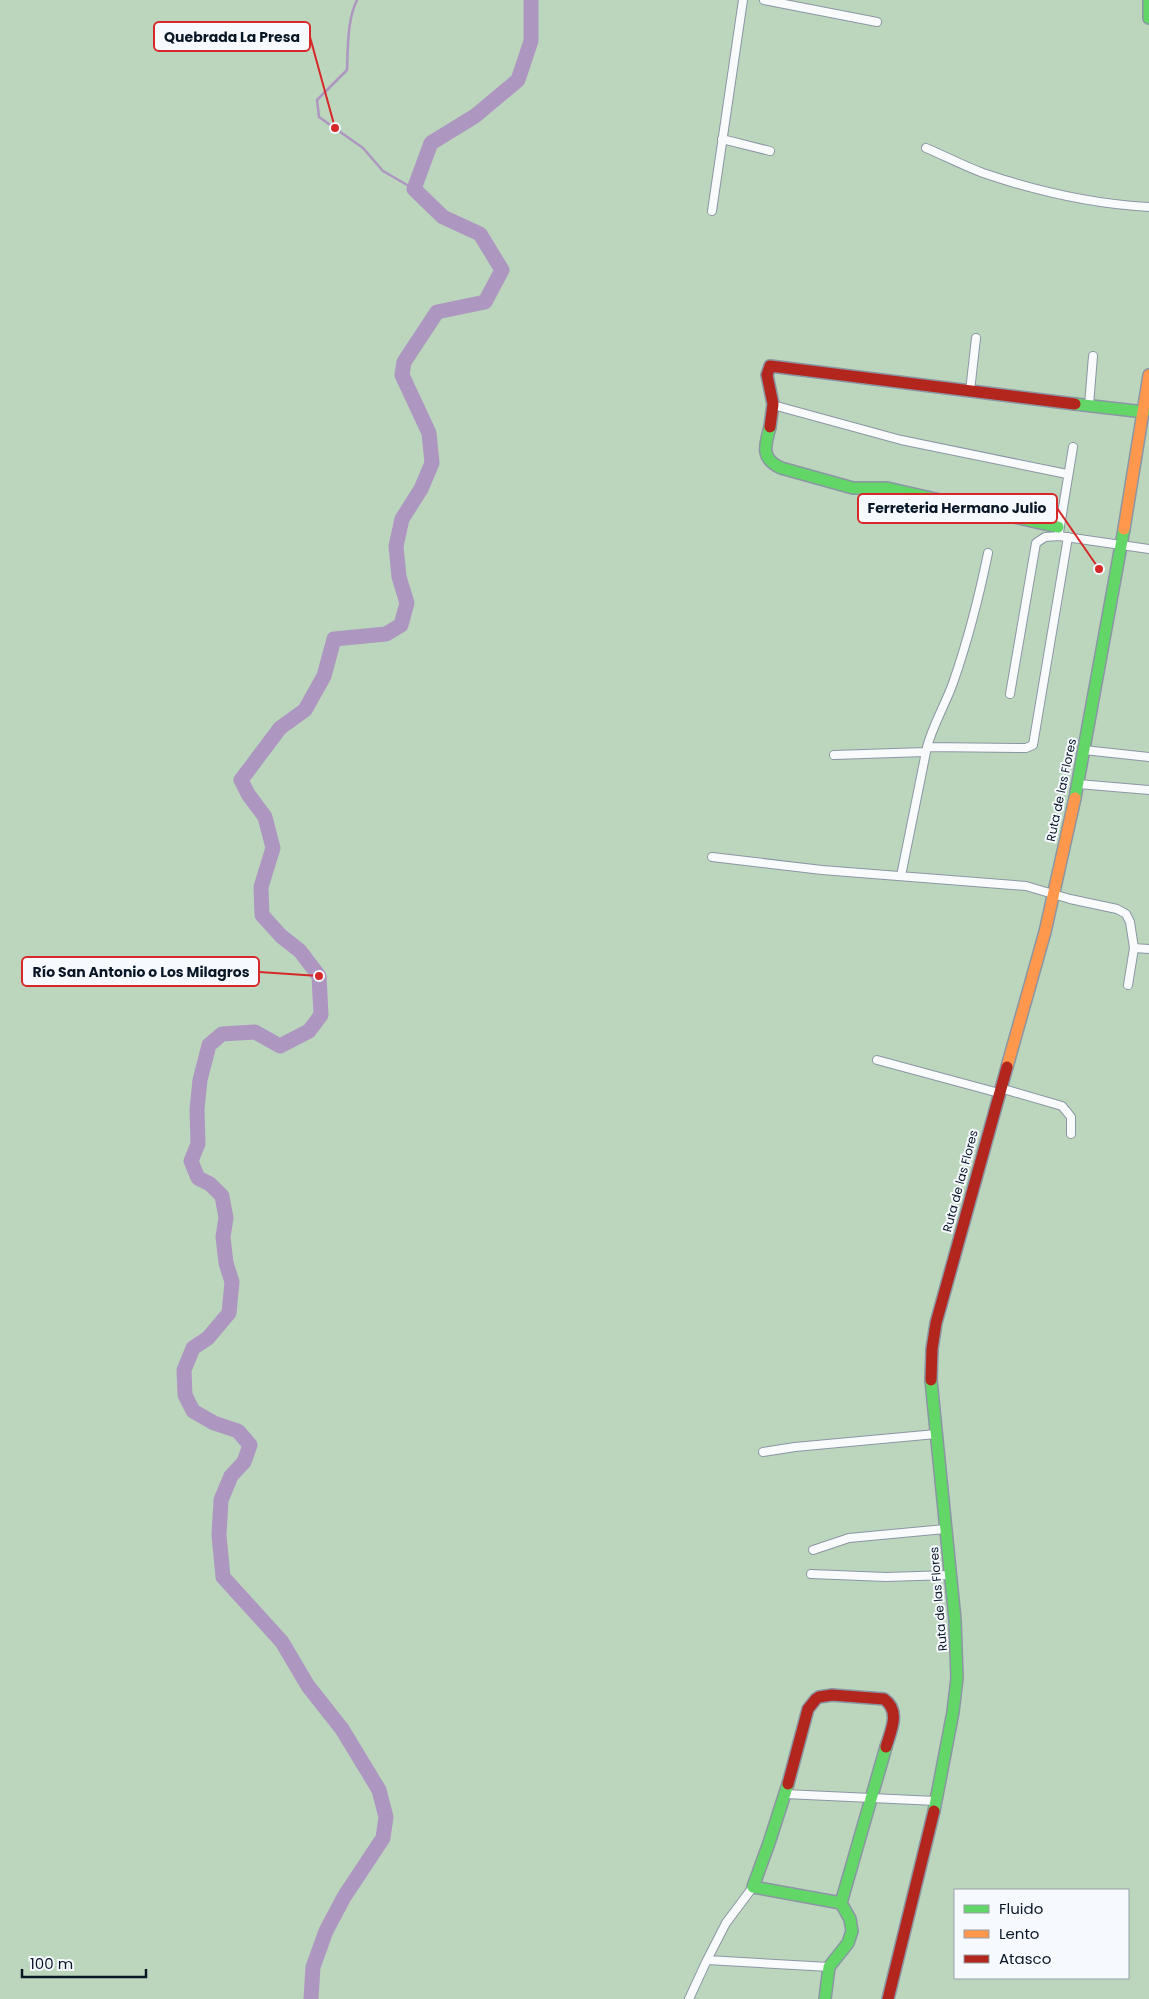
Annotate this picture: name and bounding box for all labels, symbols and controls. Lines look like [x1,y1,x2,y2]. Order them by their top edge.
callout: Quebrada La Presa [154,22,310,51]
text: Quebrada La Presa [164,27,300,47]
callout: Ferreteria Hermano Julio [858,494,1057,523]
text: Ferreteria Hermano Julio [867,498,1047,518]
street label: Ruta de las Flores [1042,737,1080,843]
callout: Río San Antonio o Los Milagros [22,957,259,986]
text: Río San Antonio o Los Milagros [33,962,250,982]
street label: Ruta de las Flores [938,1128,982,1234]
street label: Ruta de las Flores [925,1546,951,1652]
legend [954,1889,1129,1979]
text: Fluido [999,1898,1043,1919]
text: Lento [999,1923,1039,1944]
scale bar [22,1946,146,1978]
text: Atasco [999,1948,1051,1969]
text: 100 m [30,1953,73,1974]

